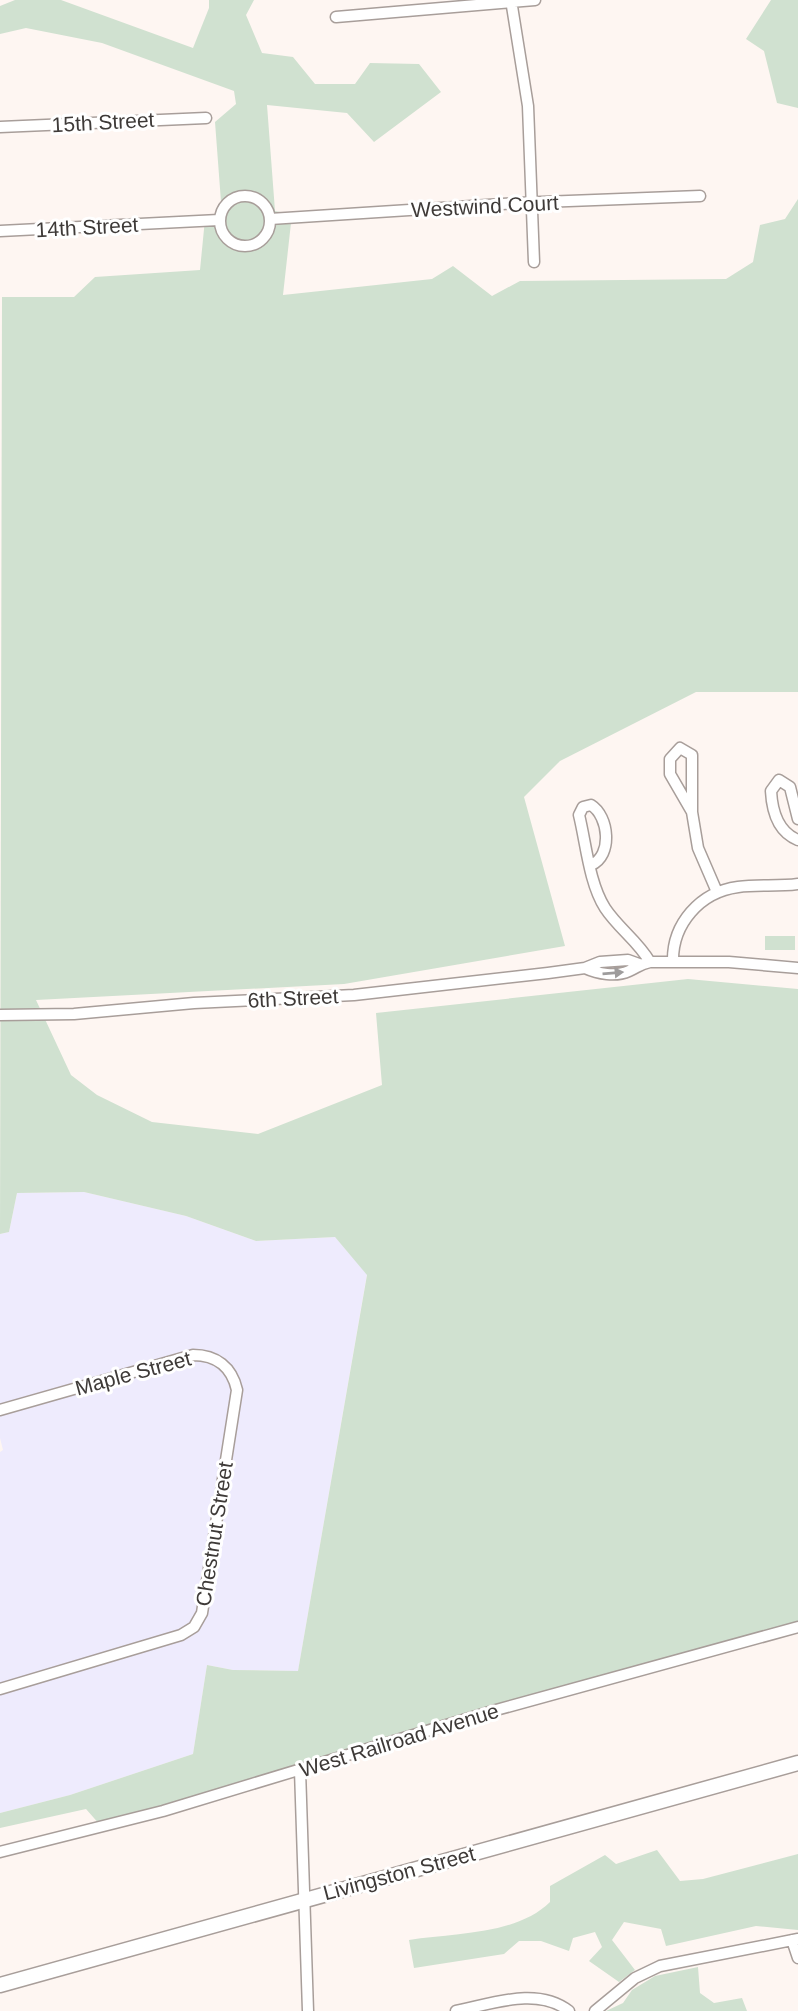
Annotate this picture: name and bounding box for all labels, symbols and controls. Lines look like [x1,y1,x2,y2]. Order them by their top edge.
street label: 15th Street [51,108,155,136]
street label: Westwind Court [411,191,560,221]
street label: 14th Street [35,213,139,241]
one-way arrow [602,967,624,978]
street label: 6th Street [247,984,339,1012]
street label: Maple Street [73,1346,194,1400]
street label: Chestnut Street [191,1460,237,1608]
street label: West Railroad Avenue [297,1699,501,1781]
street label: Livingston Street [320,1842,478,1904]

